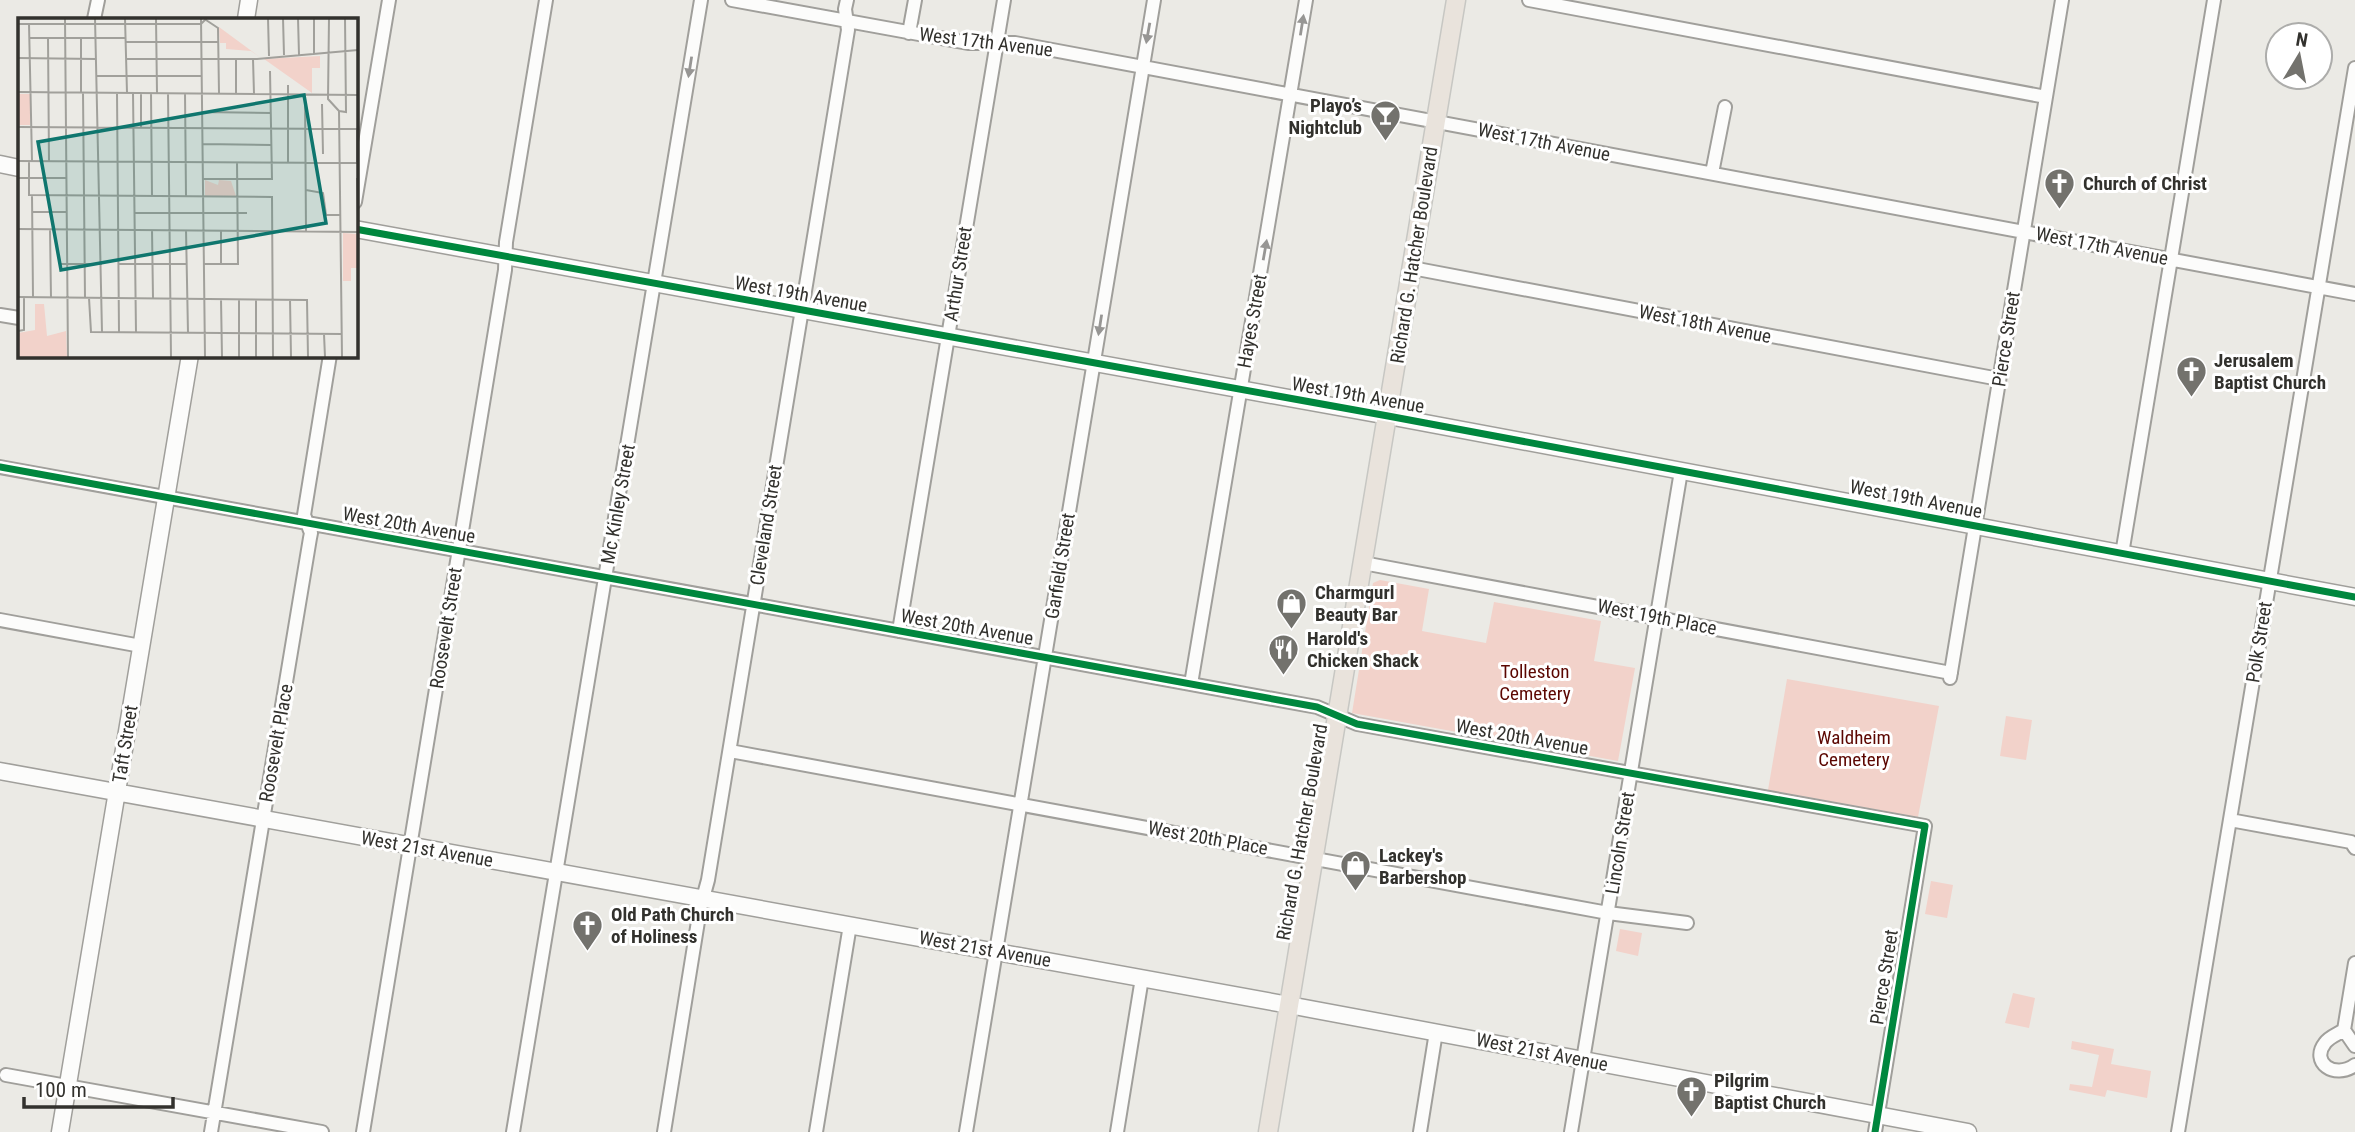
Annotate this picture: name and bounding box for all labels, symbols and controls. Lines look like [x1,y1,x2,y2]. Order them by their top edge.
one-way arrow [1297,14,1308,36]
inset map [18,18,357,357]
north arrow [2264,21,2334,91]
street label: West 17th Avenue [918,22,1054,62]
one-way arrow [1142,23,1153,45]
text: N [2294,27,2310,52]
one-way arrow [684,56,695,78]
place label: Playo’s Nightclub [1289,94,1362,139]
bar icon: Playo’s Nightclub [1368,99,1402,143]
street label: West 17th Avenue [1476,118,1612,166]
street label: Richard G. Hatcher Boulevard [1385,145,1443,365]
church icon: Church of Christ [2043,166,2077,210]
place label: Church of Christ [2083,172,2207,195]
street label: West 17th Avenue [2034,222,2170,270]
street label: Arthur Street [939,225,977,323]
one-way arrow [1259,239,1270,261]
street label: West 19th Avenue [733,271,869,317]
street label: Hayes Street [1232,272,1272,370]
street label: Pierce Street [1987,290,2025,388]
street label: West 18th Avenue [1637,300,1773,348]
one-way arrow [1094,314,1105,336]
place label: Jerusalem Baptist Church [2214,349,2326,394]
church icon: Jerusalem Baptist Church [2174,354,2208,398]
street label: West 19th Avenue [1290,372,1426,418]
street label: Mc Kinley Street [596,442,640,566]
street label: Cleveland Street [745,463,787,587]
street label: West 19th Avenue [1848,475,1984,523]
street label: West 20th Avenue [341,502,477,548]
street label: Garfield Street [1040,511,1080,621]
street label: Roosevelt Street [425,566,467,690]
place label: Charmgurl Beauty Bar [1315,581,1398,626]
shop icon: Charmgurl Beauty Bar [1275,586,1309,630]
street label: West 19th Place [1595,594,1719,640]
street label: Polk Street [2241,600,2277,684]
street label: West 20th Avenue [899,604,1035,650]
place label: Harold's Chicken Shack [1307,627,1420,672]
restaurant icon: Harold's Chicken Shack [1267,632,1301,676]
park label: Tolleston Cemetery [1499,660,1571,705]
street label: Roosevelt Place [254,682,298,804]
street label: Taft Street [108,703,142,785]
street label: West 20th Avenue [1454,714,1590,760]
street label: Richard G. Hatcher Boulevard [1272,722,1332,942]
park label: Waldheim Cemetery [1817,726,1891,771]
street label: Lincoln Street [1601,790,1639,896]
street label: West 20th Place [1146,816,1270,860]
street label: West 21st Avenue [359,826,495,872]
place label: Lackey's Barbershop [1379,844,1467,889]
shop icon: Lackey's Barbershop [1339,849,1373,893]
place label: Old Path Church of Holiness [611,903,734,948]
church icon: Old Path Church of Holiness [571,908,605,952]
street label: West 21st Avenue [917,926,1053,972]
street label: Pierce Street [1865,928,1903,1026]
street label: West 21st Avenue [1474,1028,1610,1076]
scale bar [24,1066,173,1110]
place label: Pilgrim Baptist Church [1714,1069,1826,1114]
church icon: Pilgrim Baptist Church [1674,1074,1708,1118]
text: 100 m [35,1078,87,1102]

